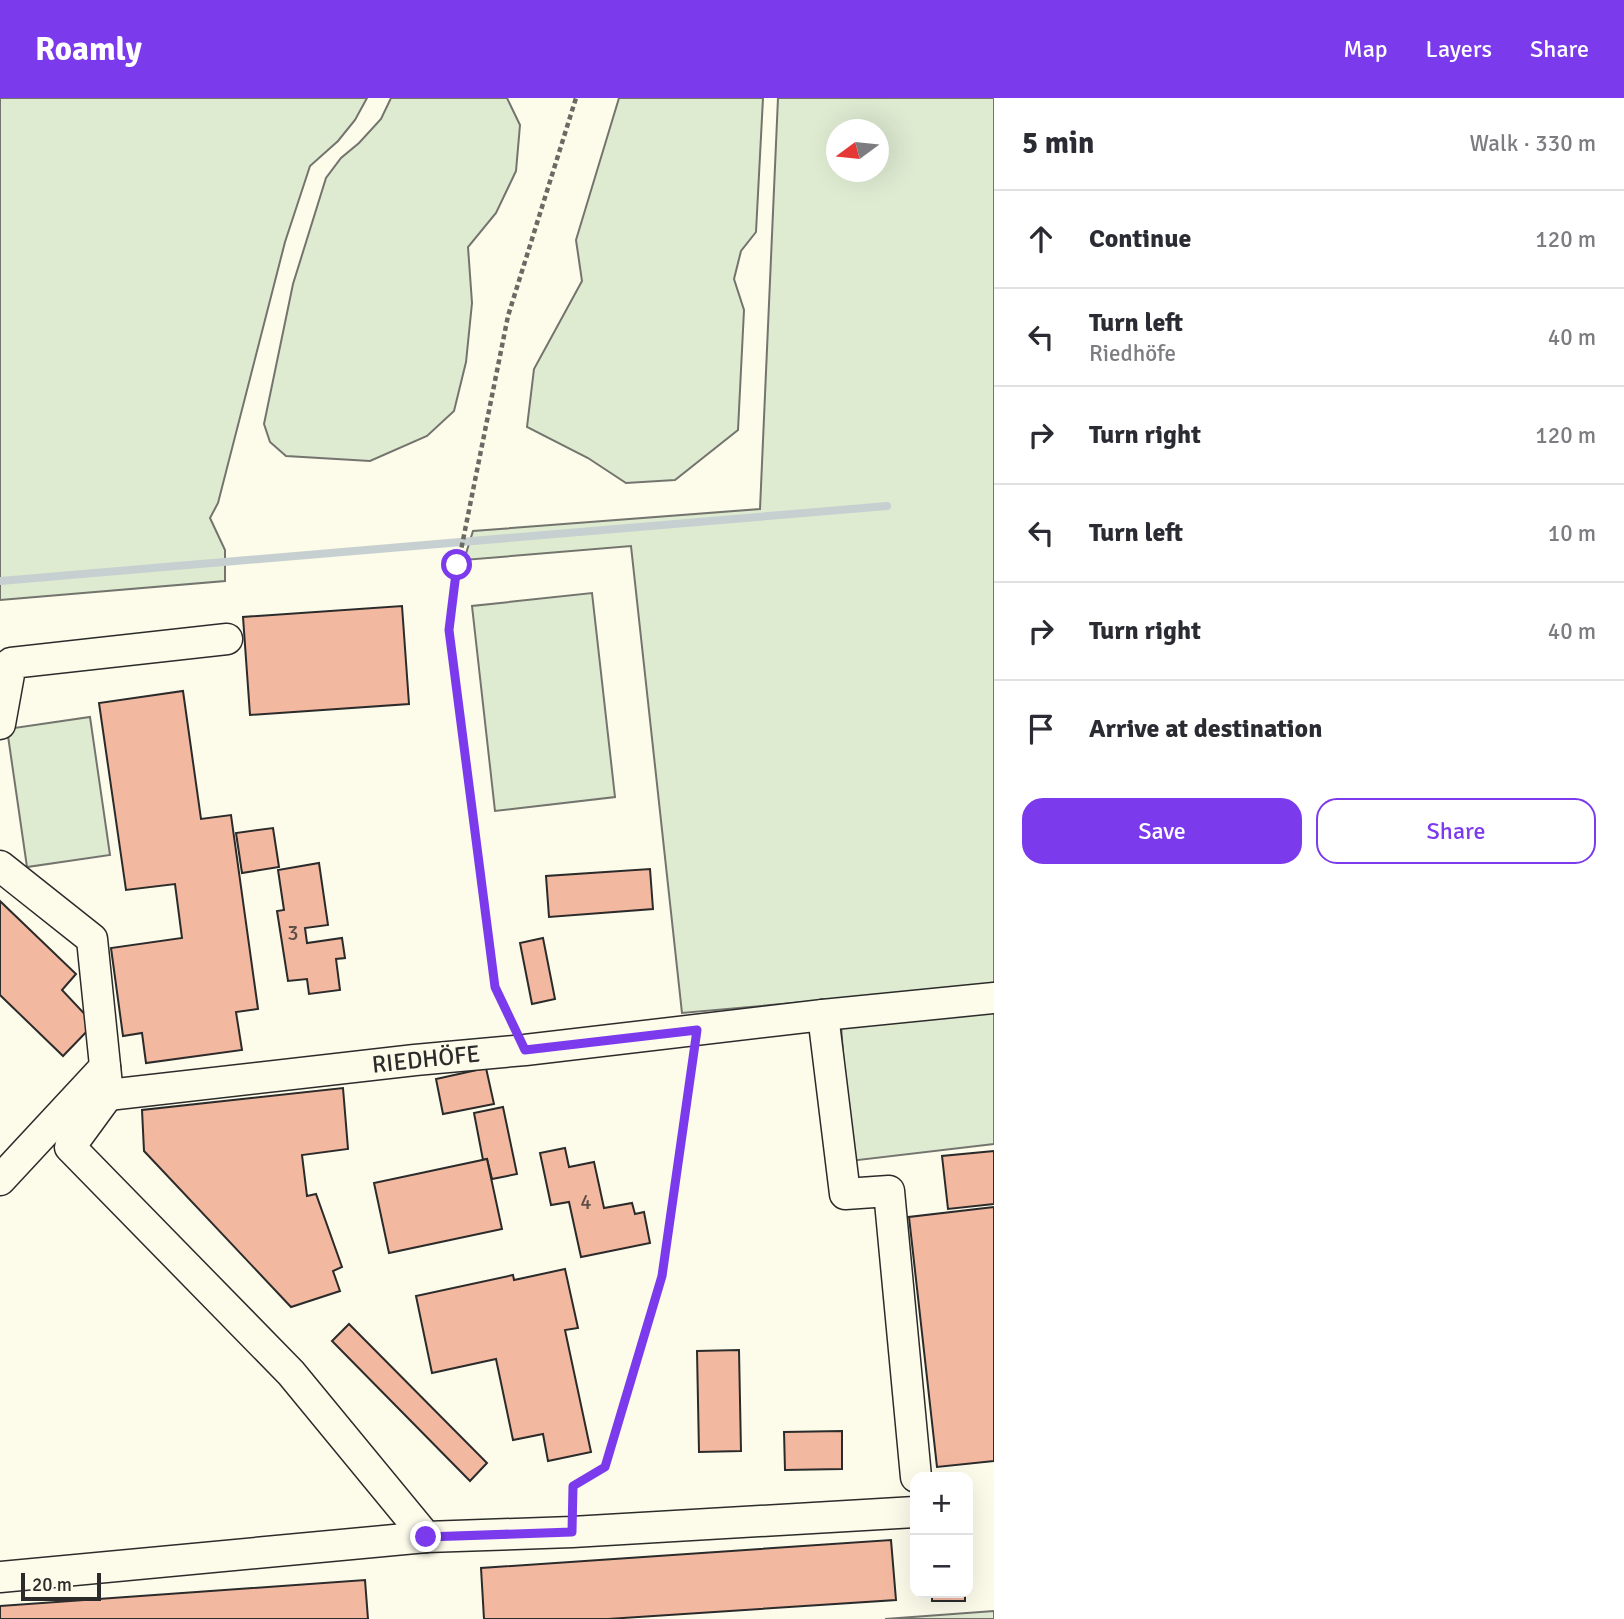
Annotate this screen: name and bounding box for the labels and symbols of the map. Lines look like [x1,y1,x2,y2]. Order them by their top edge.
north arrow [826,119,889,182]
route start [441,549,472,580]
house number: 3 [287,920,299,946]
street label: RIEDHÖFE [370,1038,482,1080]
house number: 4 [580,1189,592,1215]
route end [410,1521,441,1552]
scale bar [21,1570,102,1602]

